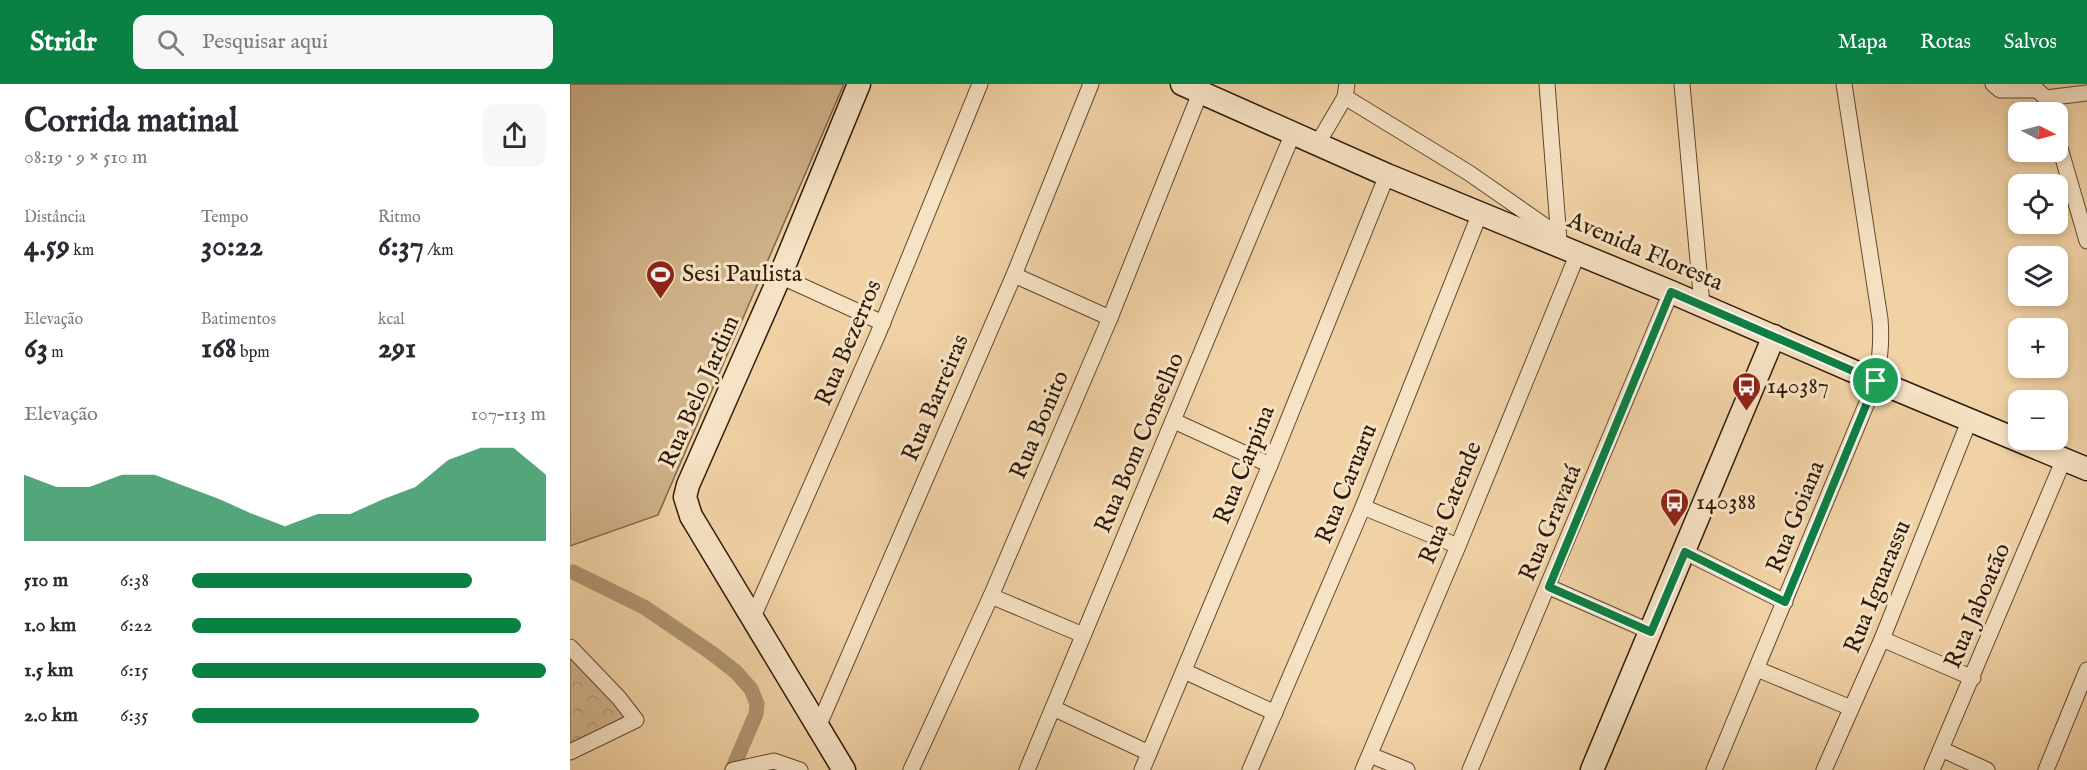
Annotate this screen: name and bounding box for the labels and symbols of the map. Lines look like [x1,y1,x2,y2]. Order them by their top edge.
north arrow [2008,102,2068,162]
street label: Avenida Floresta [1562,205,1728,299]
sports icon: Sesi Paulista [645,258,677,300]
place label: Sesi Paulista [682,259,803,290]
street label: Rua Bezerros [809,275,889,411]
street label: Rua Belo Jardim [653,311,747,473]
street label: Rua Barreiras [895,330,977,466]
street label: Rua Bom Conselho [1088,348,1192,538]
pin [1850,355,1901,406]
street label: Rua Bonito [1003,366,1077,484]
bus stop icon: 140387 [1730,370,1762,412]
place label: 140387 [1767,371,1829,402]
street label: Rua Carpina [1207,401,1283,529]
street label: Rua Caruaru [1309,419,1385,549]
street label: Rua Catende [1412,437,1490,569]
street label: Rua Goiana [1760,456,1833,578]
street label: Rua Gravatá [1513,459,1590,586]
bus stop icon: 140388 [1659,486,1691,528]
place label: 140388 [1696,487,1756,518]
street label: Rua Iguarassu [1837,516,1919,658]
street label: Rua Jaboatão [1938,538,2018,673]

